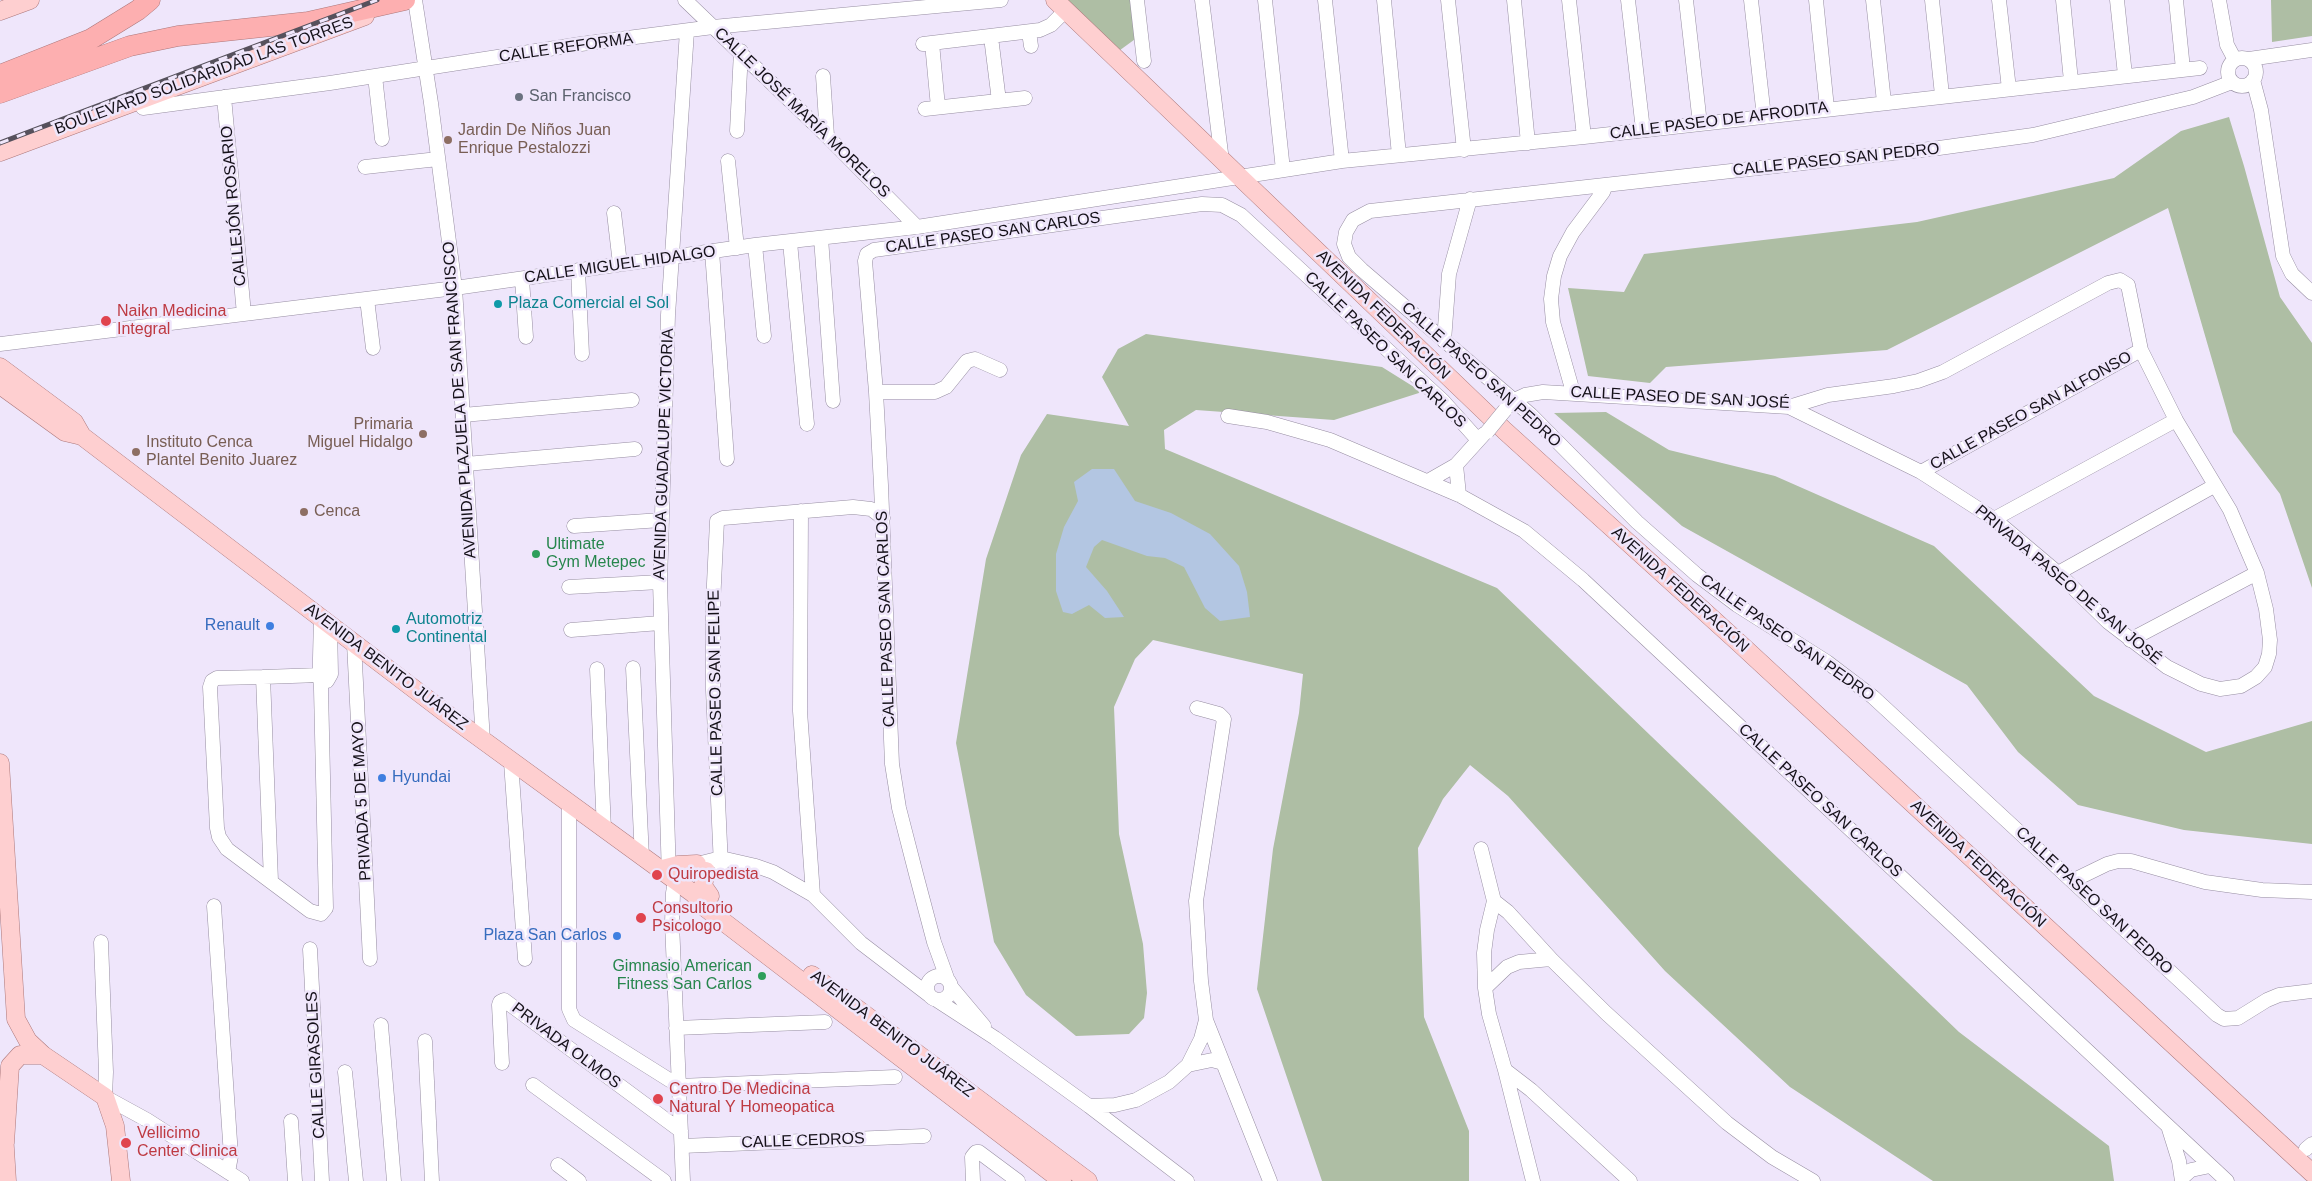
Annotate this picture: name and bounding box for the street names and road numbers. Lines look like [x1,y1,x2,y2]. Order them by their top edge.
street label: BOULEVARD SOLIDARIDAD LAS TORRES [52,13,356,139]
street label: CALLE JOSÉ MARÍA MORELOS [710,24,894,202]
street label: CALLE REFORMA [498,29,634,67]
street label: CALLE PASEO DE AFRODITA [1609,98,1829,144]
street label: CALLEJÓN ROSARIO [217,125,251,287]
street label: CALLE PASEO SAN PEDRO [1732,140,1940,180]
street label: CALLE PASEO SAN CARLOS [884,208,1102,258]
street label: AVENIDA PLAZUELA DE SAN FRANCISCO [439,241,481,559]
street label: CALLE MIGUEL HIDALGO [523,242,717,288]
street label: AVENIDA FEDERACIÓN [1312,246,1454,384]
street label: CALLE PASEO SAN CARLOS [1300,268,1470,432]
street label: CALLE PASEO SAN PEDRO [1397,298,1565,452]
street label: AVENIDA GUADALUPE VICTORIA [650,328,678,580]
street label: CALLE PASEO SAN ALFONSO [1927,347,2135,475]
street label: CALLE PASEO DE SAN JOSÉ [1570,383,1790,413]
street label: PRIVADA PASEO DE SAN JOSÉ [1971,501,2165,669]
street label: CALLE PASEO SAN CARLOS [873,510,899,728]
street label: AVENIDA FEDERACIÓN [1607,523,1753,657]
street label: CALLE PASEO SAN PEDRO [1696,571,1878,705]
street label: CALLE PASEO SAN FELIPE [705,590,727,796]
street label: AVENIDA BENITO JUÁREZ [301,599,471,735]
street label: CALLE PASEO SAN CARLOS [1734,720,1906,882]
street label: PRIVADA 5 DE MAYO [348,721,376,881]
street label: AVENIDA FEDERACIÓN [1906,796,2050,932]
street label: CALLE PASEO SAN PEDRO [2011,823,2177,979]
street label: AVENIDA BENITO JUÁREZ [807,966,977,1102]
street label: CALLE GIRASOLES [303,991,329,1139]
street label: PRIVADA OLMOS [508,999,624,1093]
street label: CALLE CEDROS [741,1129,865,1153]

